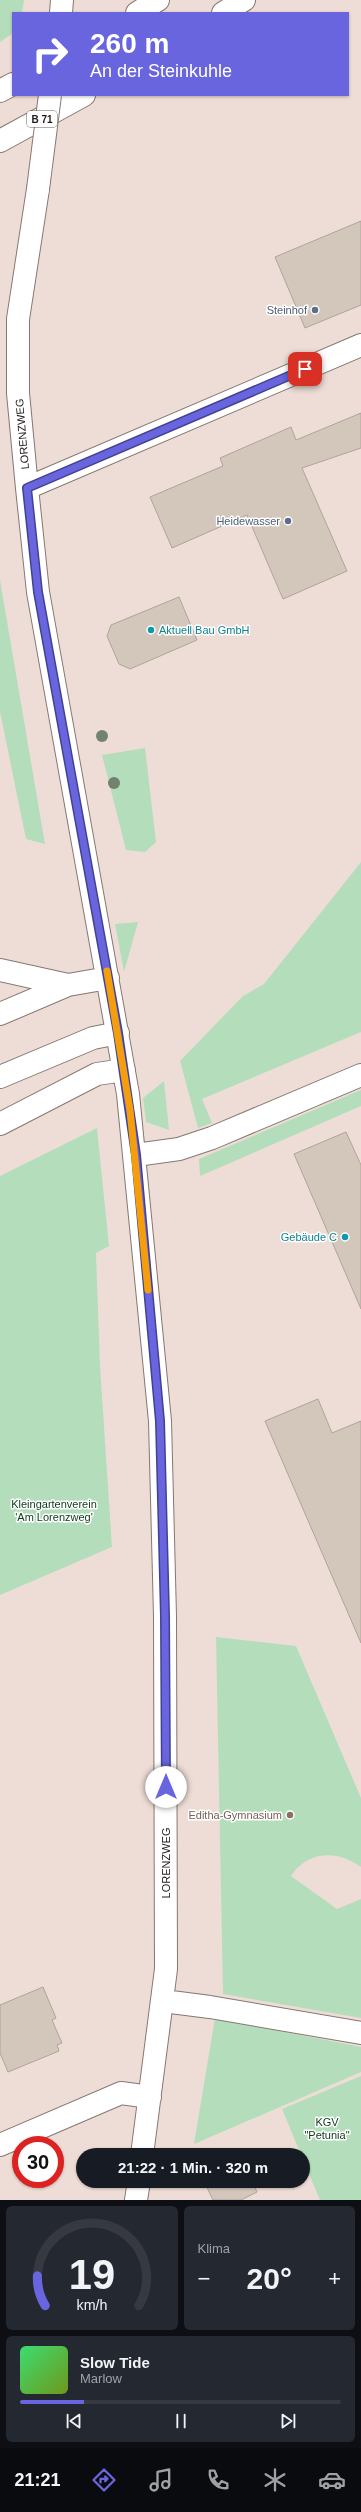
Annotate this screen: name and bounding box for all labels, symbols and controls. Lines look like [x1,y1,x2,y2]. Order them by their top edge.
icon: right [24,28,76,80]
text: 260 m [90,28,169,59]
text: An der Steinkuhle [90,61,232,81]
road number: B 71 [27,111,57,127]
place label: Steinhof [267,304,308,316]
marker: Steinhof [310,305,320,315]
pin [288,352,322,386]
icon: arrive [294,358,316,380]
street label: LORENZWEG [13,398,31,470]
place label: Heidewasser [216,515,280,527]
marker: Heidewasser [283,516,293,526]
place label: Aktuell Bau GmbH [159,624,250,636]
marker: Aktuell Bau GmbH [146,625,156,635]
place label: Gebäude C [281,1231,337,1243]
marker: Gebäude C [340,1232,350,1242]
park label: Kleingartenverein 'Am Lorenzweg' [11,1498,97,1523]
position arrow [145,1766,187,1808]
place label: Editha-Gymnasium [188,1809,282,1821]
marker: Editha-Gymnasium [285,1810,295,1820]
street label: LORENZWEG [160,1828,172,1898]
park label: KGV "Petunia" [304,2116,350,2141]
speed limit sign: 30 [12,2136,64,2188]
text: 21:22 · 1 Min. · 320 m [118,2159,268,2176]
text: Klima [198,2241,230,2256]
text: 19 [69,2251,115,2298]
text: 20° [247,2262,292,2295]
text: − [198,2266,210,2291]
text: + [328,2266,341,2291]
text: km/h [76,2297,107,2313]
text: Slow Tide [80,2354,150,2371]
text: Marlow [80,2371,122,2386]
icon: previous [63,2410,85,2432]
icon: pause [170,2410,192,2432]
icon: next [277,2410,299,2432]
icon: directions [90,2466,118,2494]
icon: music [147,2466,175,2494]
icon: phone [204,2466,232,2494]
icon: climate [261,2466,289,2494]
icon: car [318,2466,346,2494]
text: 21:21 [15,2470,61,2490]

